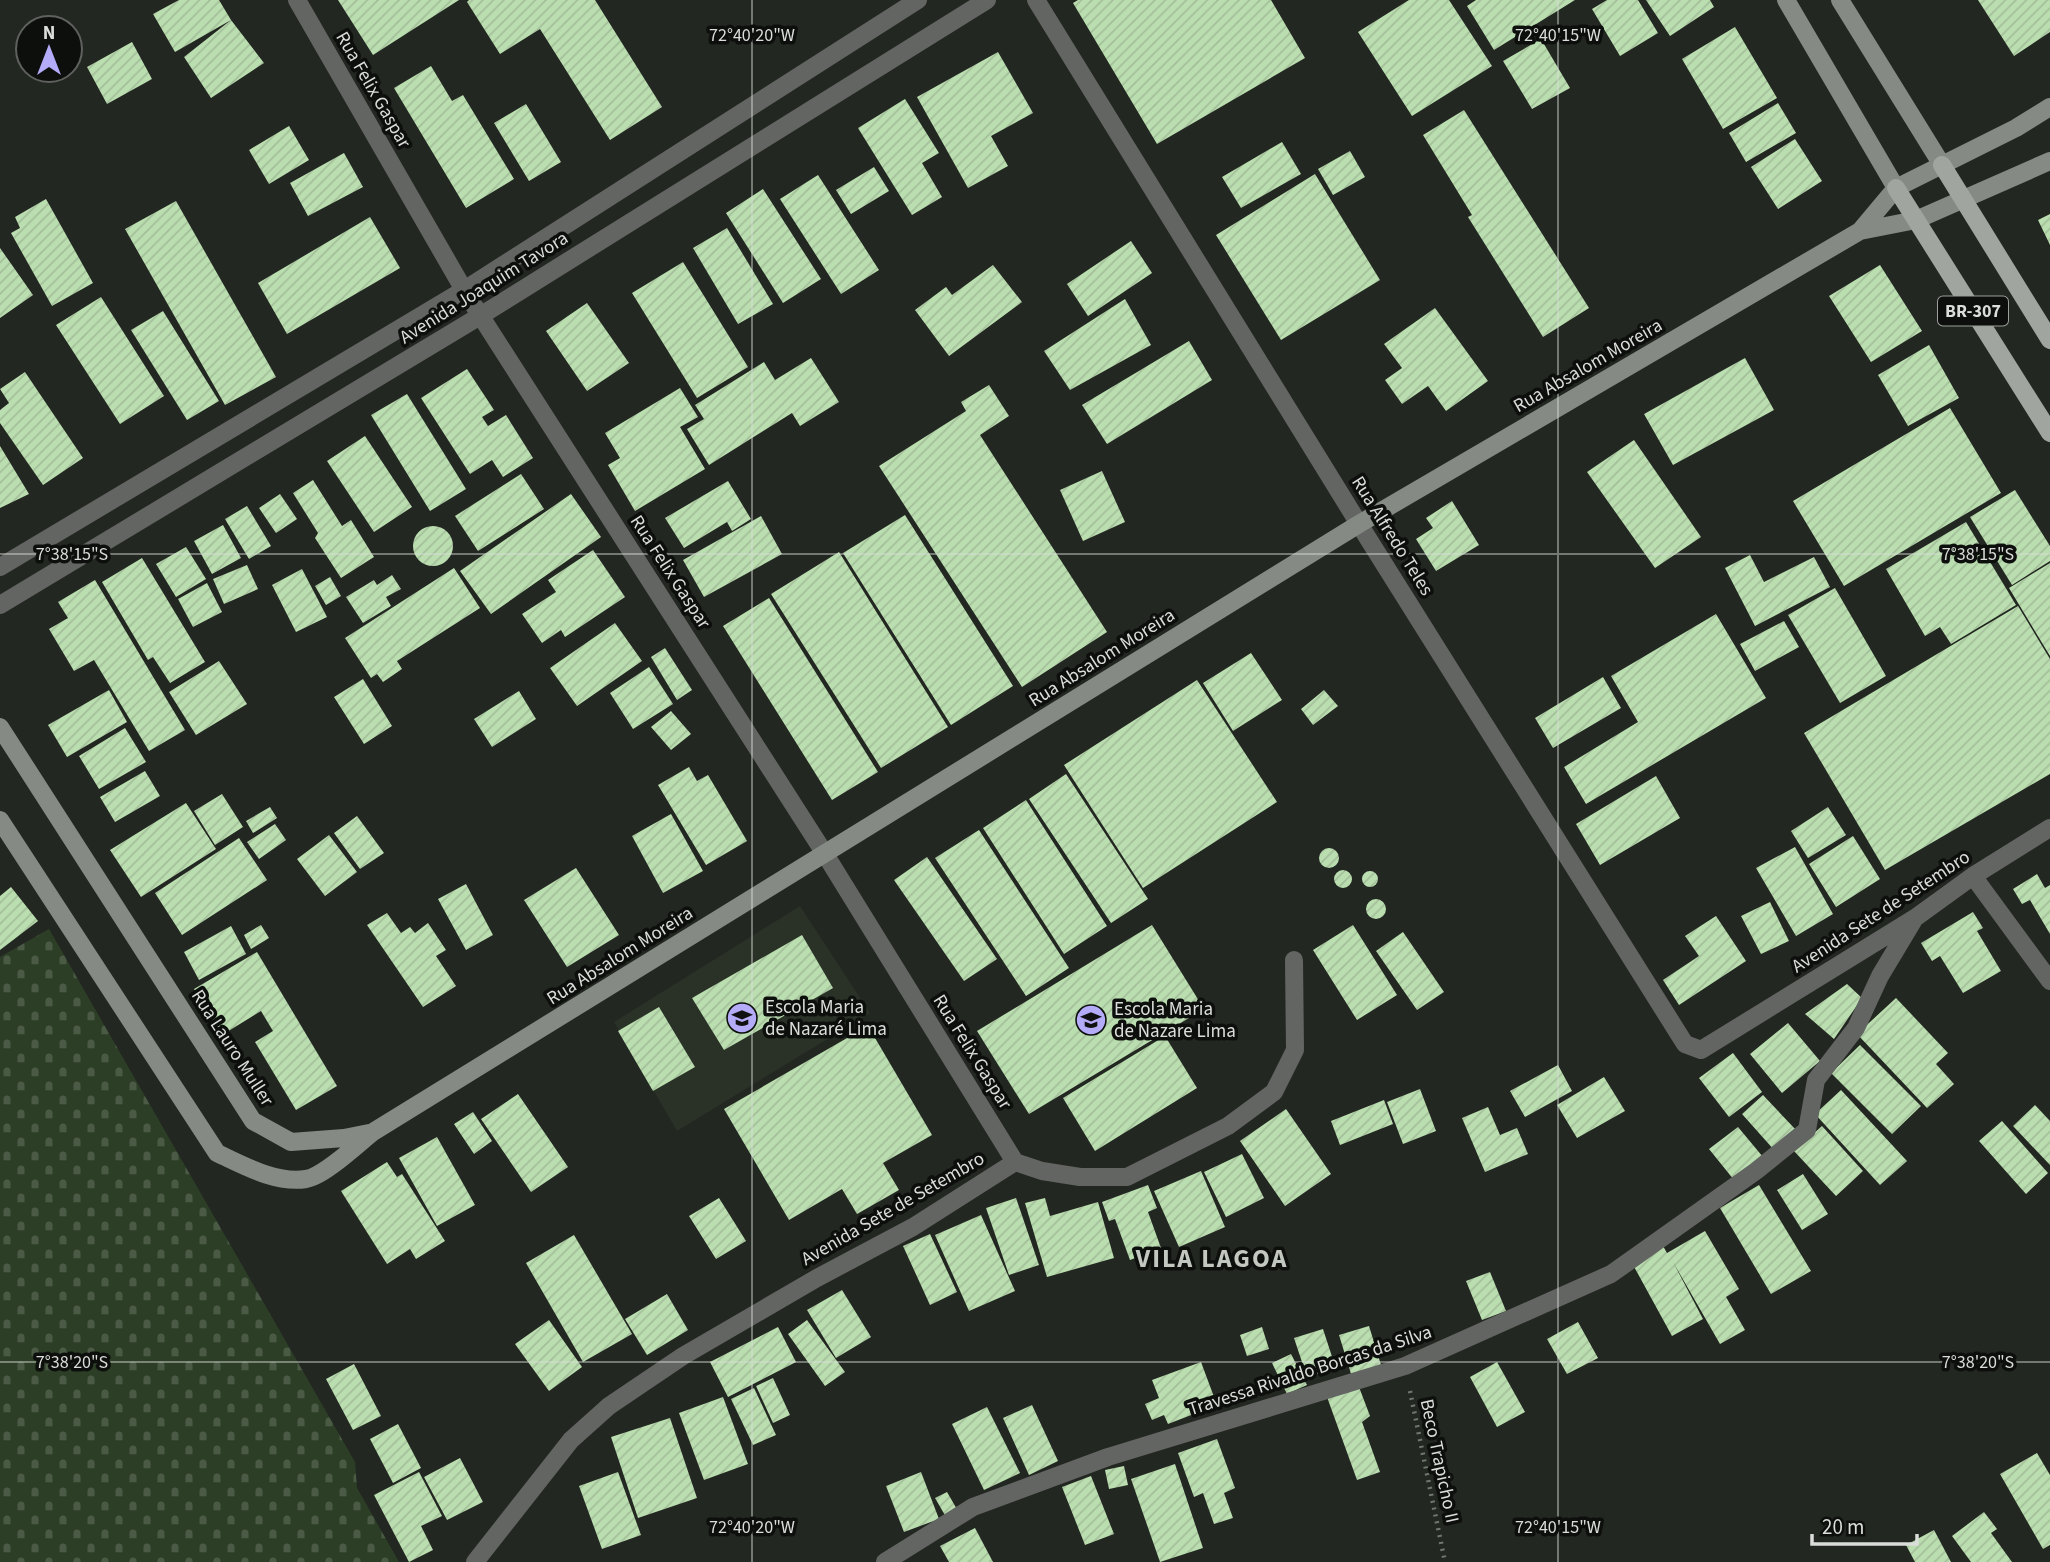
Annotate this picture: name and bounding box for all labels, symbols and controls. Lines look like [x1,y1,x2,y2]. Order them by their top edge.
north arrow [14,14,84,84]
text: N [43,20,55,47]
text: 72°40'20"W [709,23,795,48]
text: 72°40'15"W [1515,23,1601,48]
street label: Rua Felix Gaspar [329,27,418,154]
street label: Avenida Joaquim Tavora [394,225,574,351]
road number: BR-307 [1938,296,2008,326]
street label: Rua Absalom Moreira [1509,312,1667,420]
street label: Rua Alfredo Teles [1344,471,1440,601]
street label: Rua Felix Gaspar [623,510,717,634]
text: 7°38'15"S [36,542,108,567]
text: 7°38'15"S [1942,542,2014,567]
street label: Rua Absalom Moreira [1024,602,1180,714]
street label: Avenida Sete de Setembro [1786,844,1976,980]
street label: Rua Absalom Moreira [542,900,698,1012]
street label: Rua Lauro Muller [184,984,280,1112]
street label: Rua Felix Gaspar [926,989,1018,1115]
place label: Escola Maria de Nazaré Lima [765,994,887,1043]
place label: Escola Maria de Nazare Lima [1114,996,1236,1045]
school or university icon: Escola Maria de Nazaré Lima [725,1001,759,1035]
school or university icon: Escola Maria de Nazare Lima [1074,1003,1108,1037]
street label: Avenida Sete de Setembro [796,1145,990,1273]
district label: VILA LAGOA [1135,1240,1288,1277]
street label: Travessa Rivaldo Borcas da Silva [1185,1319,1435,1423]
text: 7°38'20"S [36,1350,108,1375]
text: 7°38'20"S [1942,1350,2014,1375]
street label: Beco Trapicho II [1413,1396,1465,1526]
scale bar [1812,1502,1917,1546]
text: 20 m [1822,1512,1864,1542]
text: 72°40'20"W [709,1515,795,1540]
text: 72°40'15"W [1515,1515,1601,1540]

